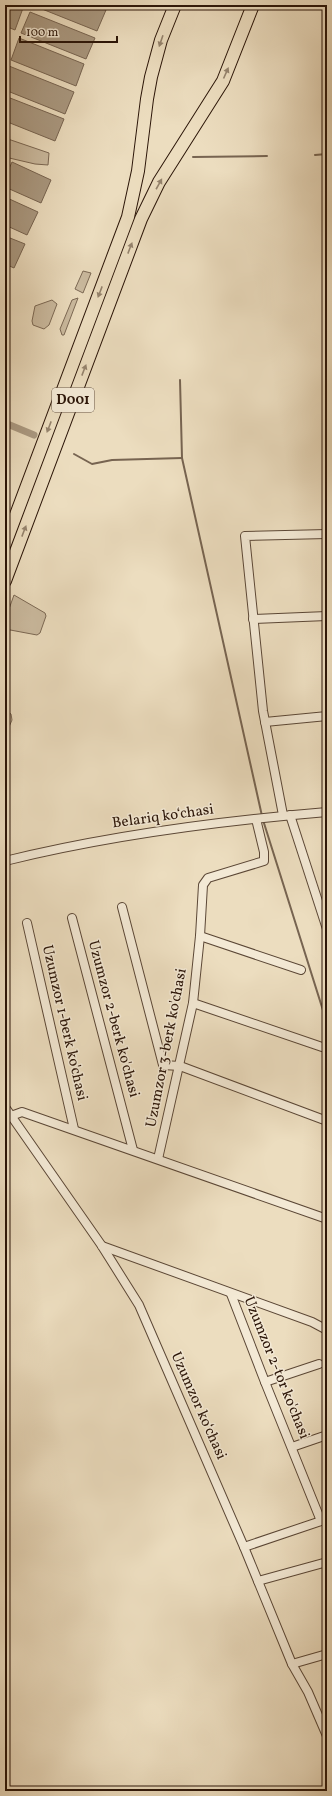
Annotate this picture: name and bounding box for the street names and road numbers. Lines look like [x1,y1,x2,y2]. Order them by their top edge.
road number: D001 [52,388,94,412]
street label: Belariq koʻchasi [111,799,215,835]
street label: Uzumzor 2-berk ko'chasi [82,938,144,1100]
street label: Uzumzor 1-berk ko'chasi [36,943,92,1103]
street label: Uzumzor 3-berk ko'chasi [141,967,193,1129]
street label: Uzumzor 2-tor ko'chasi [238,1294,314,1442]
street label: Uzumzor koʻchasi [165,1349,231,1463]

